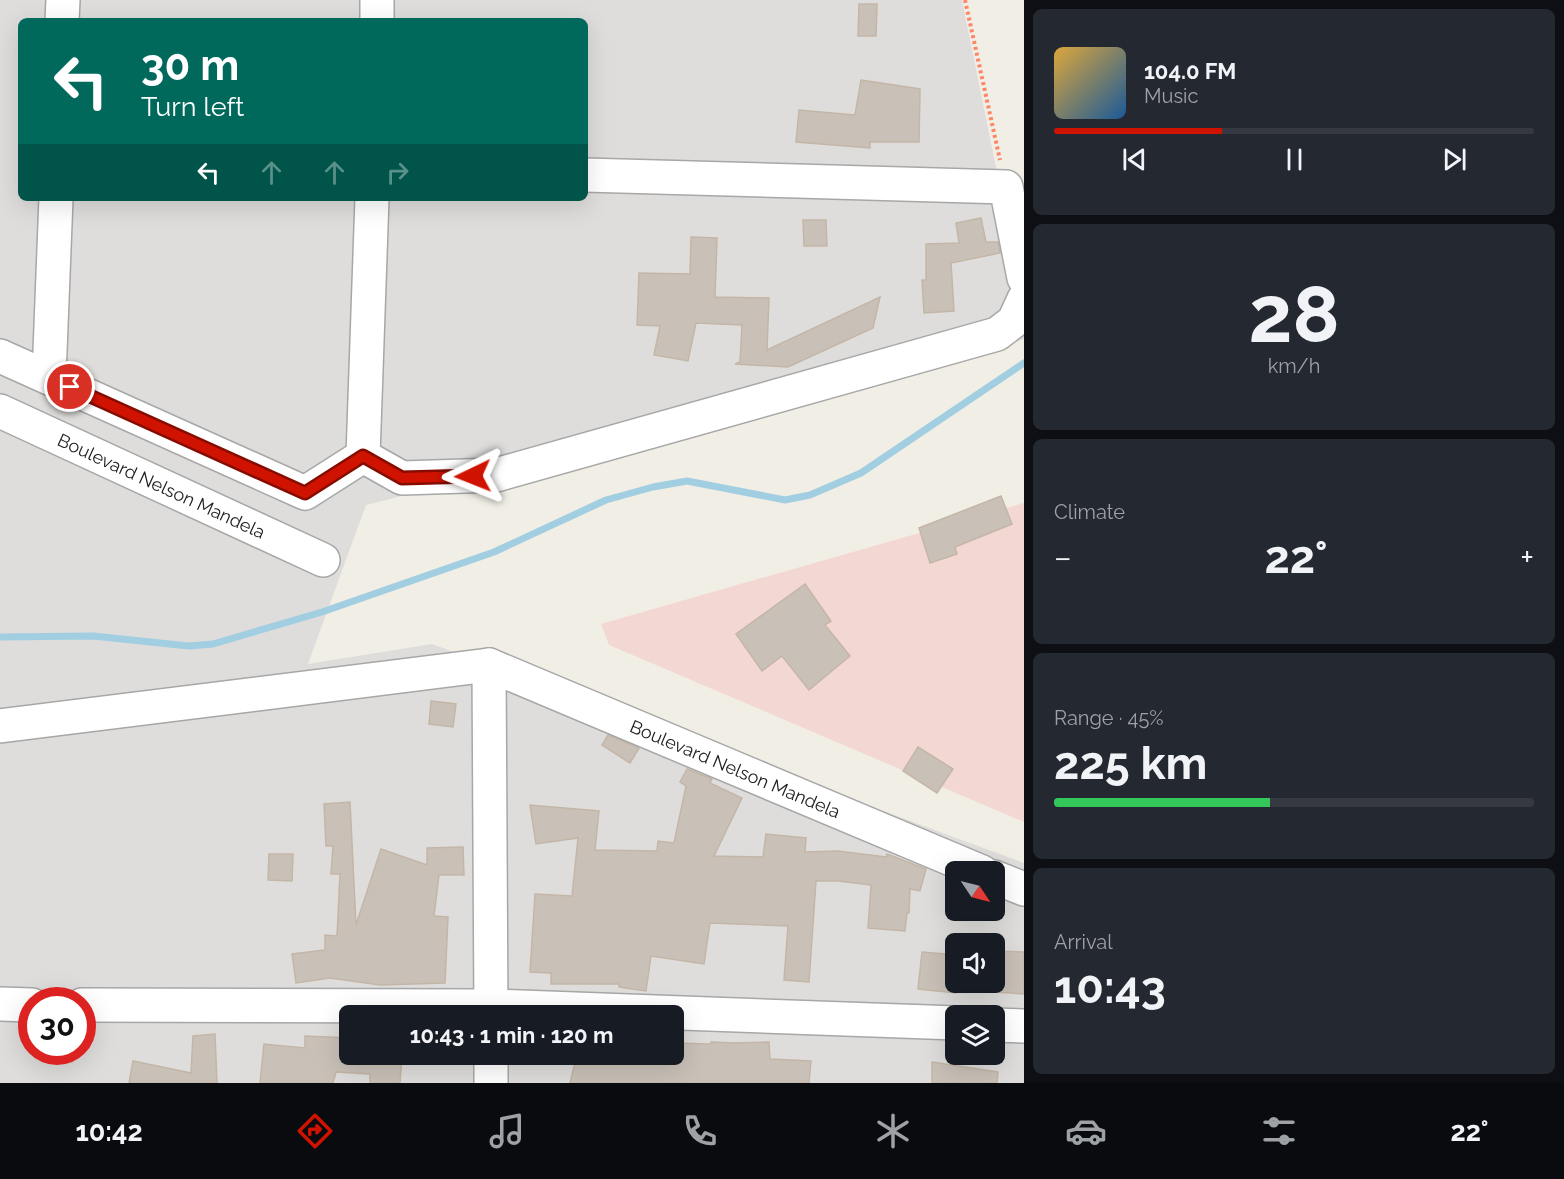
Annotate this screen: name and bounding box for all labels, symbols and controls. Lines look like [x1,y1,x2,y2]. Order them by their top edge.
text: 30 m [141,41,239,90]
icon: left [42,42,120,120]
text: 104.0 FM [1144,58,1236,84]
text: Music [1144,84,1198,108]
text: Turn left [141,91,244,122]
icon: previous [1118,143,1151,176]
icon: pause [1278,143,1311,176]
icon: next [1438,143,1471,176]
icon: left [192,156,225,189]
icon: ahead [255,156,288,189]
icon: ahead [318,156,351,189]
icon: right [381,156,414,189]
text: 28 [1248,269,1340,360]
text: km/h [1268,354,1320,378]
pin [44,361,95,412]
icon: arrive [53,370,86,403]
street label: Boulevard Nelson Mandela [55,429,269,542]
position arrow [441,444,505,508]
text: Climate [1054,500,1125,524]
text: 22° [1264,531,1328,584]
text: − [1054,538,1072,577]
text: + [1520,538,1534,577]
text: Range · 45% [1054,706,1164,730]
street label: Boulevard Nelson Mandela [627,715,844,822]
text: 225 km [1054,737,1208,790]
north arrow [945,861,1005,921]
map controls [945,861,1005,1065]
text: Arrival [1054,930,1113,954]
button: sound [945,933,1005,993]
text: 10:43 [1054,961,1166,1014]
speed limit sign: 30 [18,987,96,1065]
button: layers [945,1005,1005,1065]
text: 10:43 · 1 min · 120 m [410,1022,613,1048]
icon: directions [294,1110,336,1152]
icon: music [486,1110,528,1152]
icon: phone [679,1110,721,1152]
icon: climate [872,1110,914,1152]
icon: car [1065,1110,1107,1152]
icon: filters [1258,1110,1300,1152]
text: 10:42 [75,1116,143,1147]
text: 22° [1451,1116,1489,1147]

